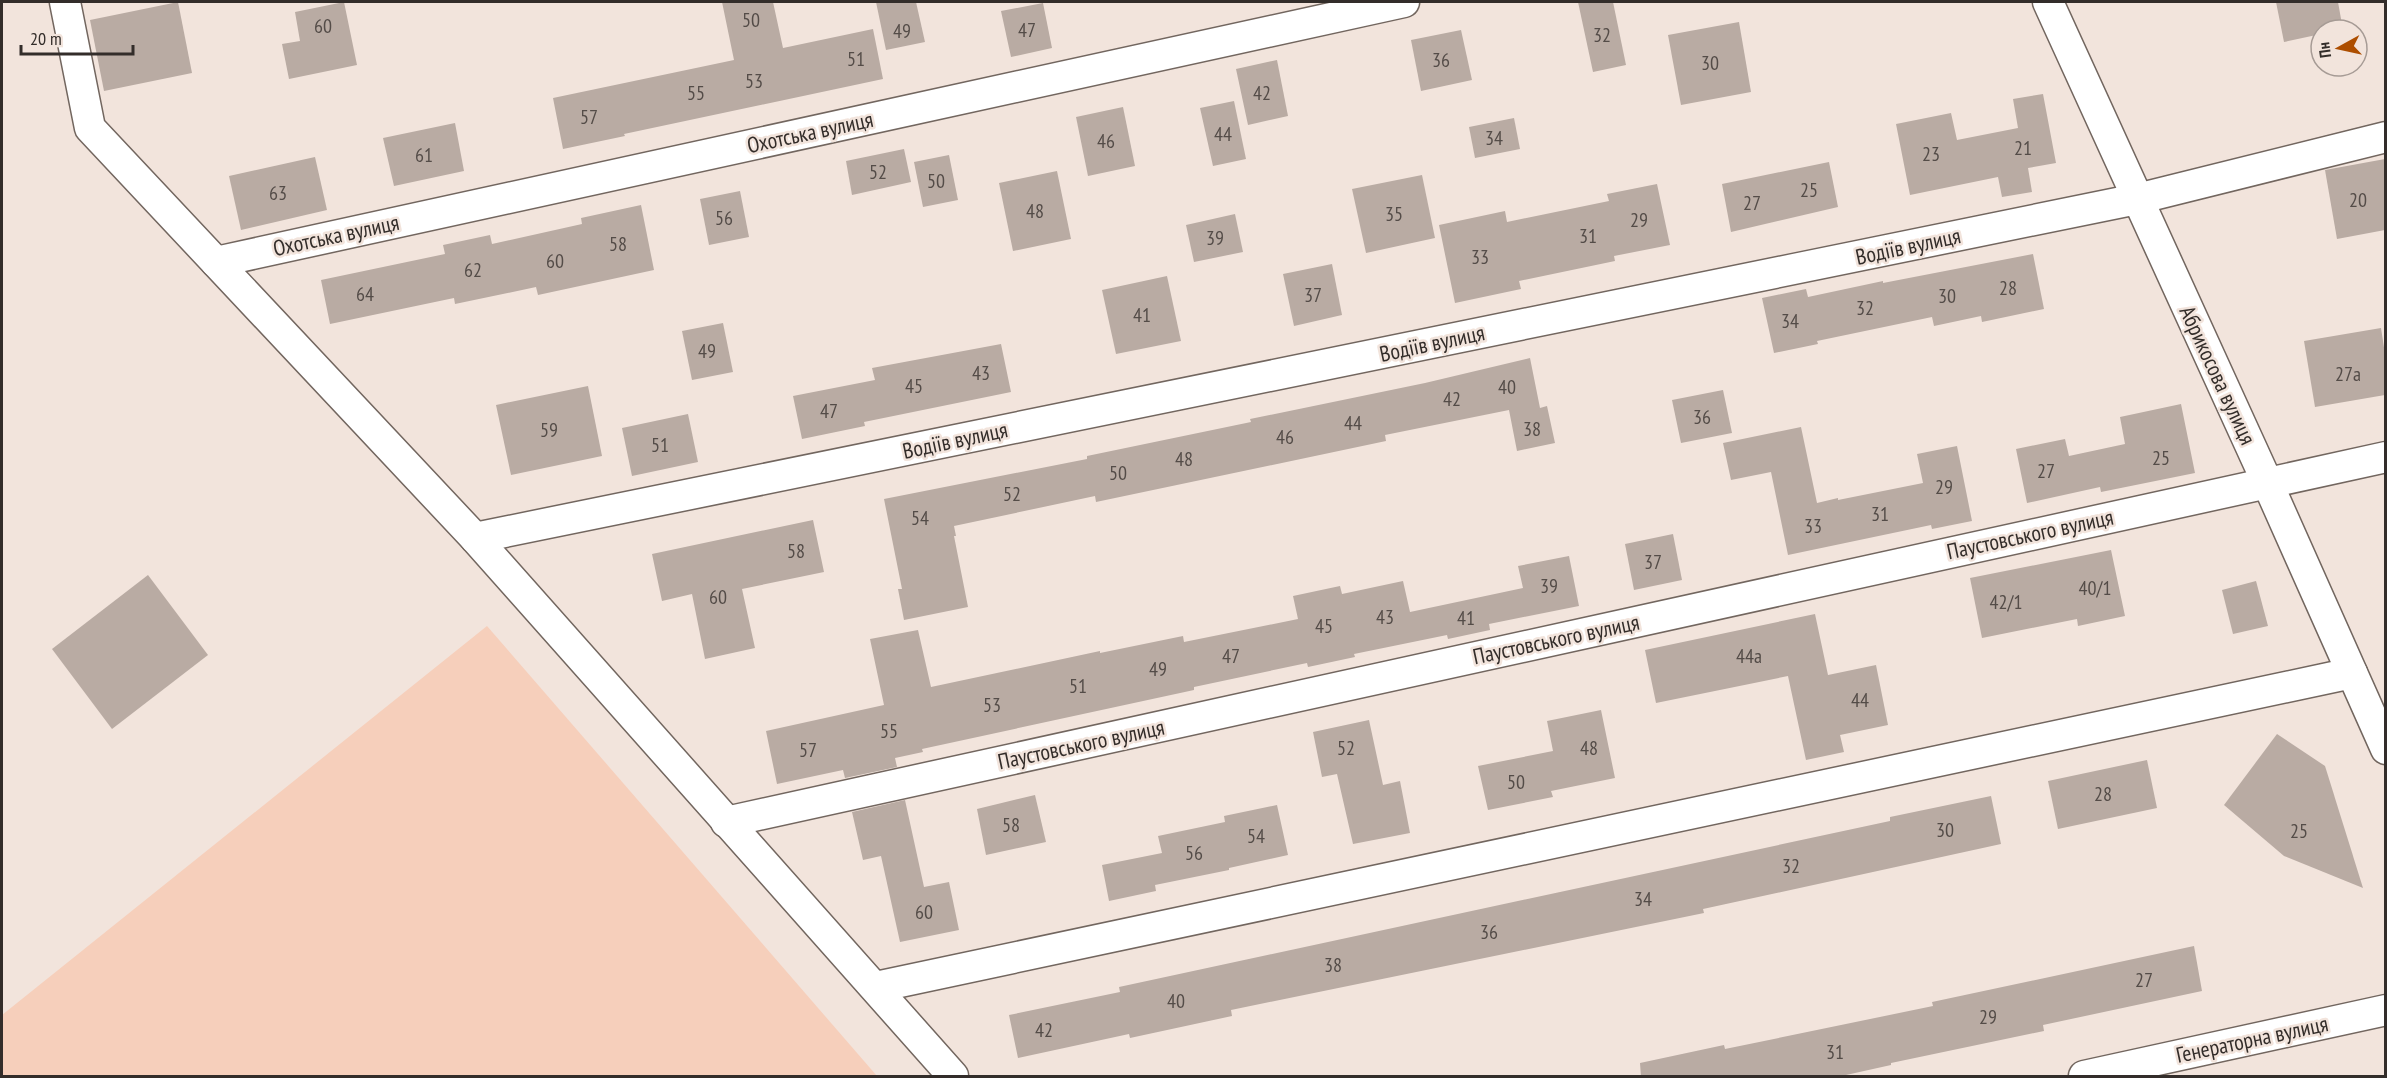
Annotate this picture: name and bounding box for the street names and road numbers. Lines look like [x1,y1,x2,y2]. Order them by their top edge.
street label: Охотська вулиця [744,105,876,159]
street label: Охотська вулиця [270,208,402,262]
street label: Водіїв вулиця [1853,221,1963,271]
street label: Абрикосова вулиця [2174,301,2262,449]
street label: Водіїв вулиця [1377,318,1487,368]
street label: Водіїв вулиця [900,415,1010,465]
street label: Паустовського вулиця [1944,503,2116,565]
street label: Паустовського вулиця [1470,608,1642,670]
street label: Паустовського вулиця [995,713,1167,775]
street label: Генераторна вулиця [2174,1009,2330,1069]

